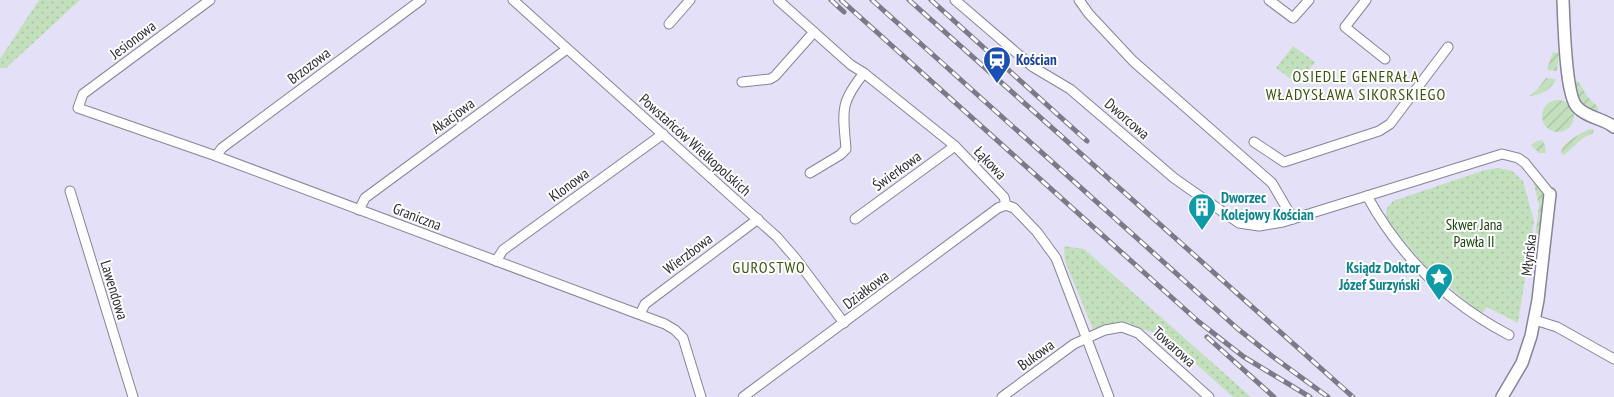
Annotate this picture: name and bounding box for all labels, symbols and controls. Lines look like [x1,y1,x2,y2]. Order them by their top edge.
street label: Jesionowa [105,16,159,64]
street label: Brzozowa [283,43,334,88]
station icon: Kościan [982,45,1012,84]
place label: Kościan [1016,50,1057,69]
district label: OSIEDLE GENERAŁA WŁADYSŁAWA SIKORSKIEGO [1266,66,1446,104]
street label: Powstańców Wielkopolskich [635,89,755,200]
street label: Akacjowa [427,94,478,138]
street label: Dworcowa [1101,94,1154,143]
street label: Łąkowa [970,142,1011,183]
street label: Świerkowa [869,147,925,195]
street label: Klonowa [545,164,593,206]
place label: Dworzec Kolejowy Kościan [1221,188,1314,224]
building icon: Dworzec Kolejowy Kościan [1187,192,1217,231]
street label: Graniczna [390,199,444,234]
park label: Skwer Jana Pawła II [1446,215,1502,251]
street label: Wierzbowa [659,229,716,278]
street label: Młyńska [1517,233,1541,277]
district label: GUROSTWO [732,257,806,277]
street label: Lawendowa [96,258,133,322]
place label: Ksiądz Doktor Józef Surzyński [1338,258,1421,294]
place icon: Ksiądz Doktor Józef Surzyński [1424,262,1454,301]
street label: Działkowa [839,266,892,313]
street label: Towarowa [1149,322,1200,371]
street label: Bukowa [1014,335,1058,374]

